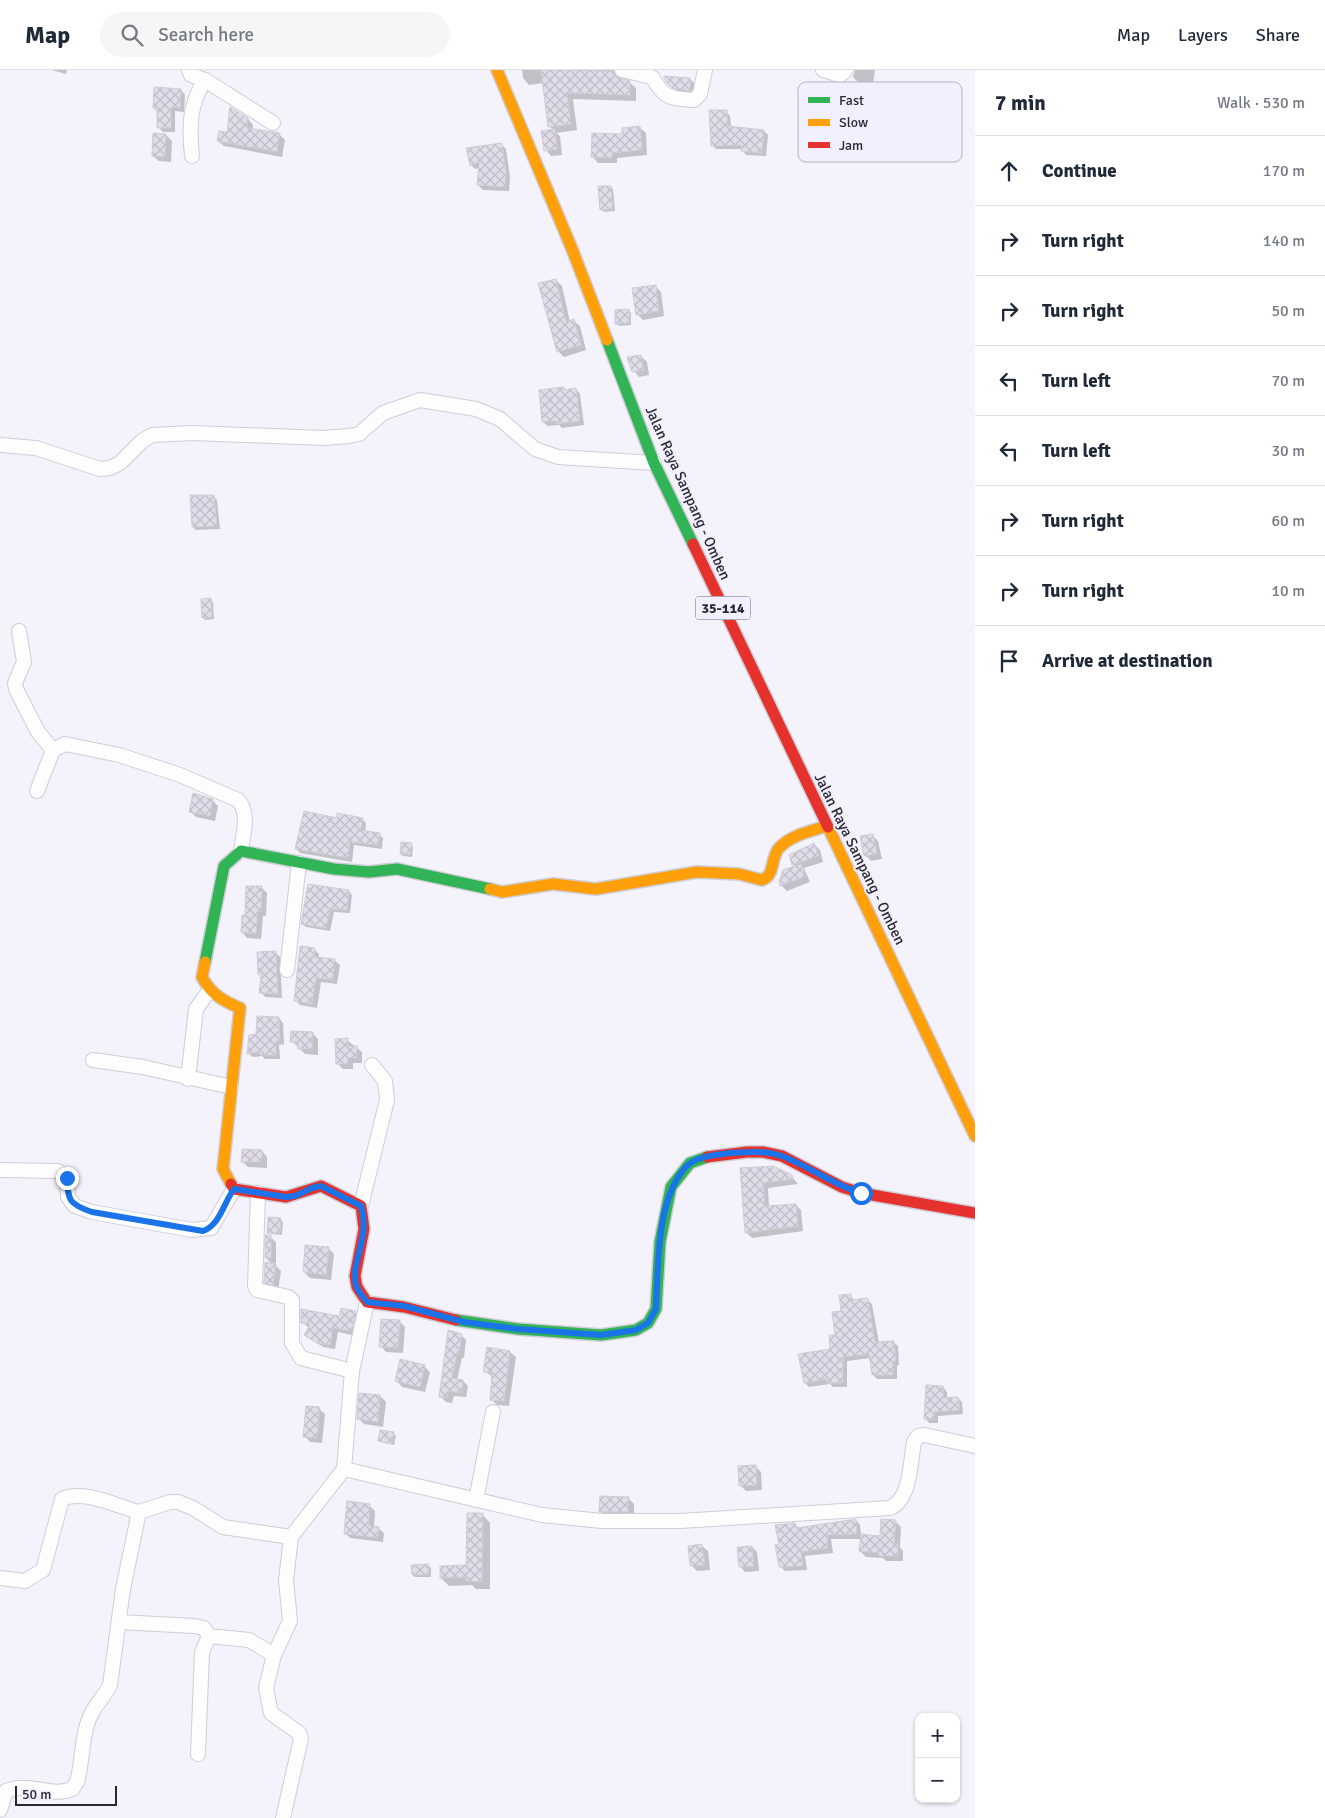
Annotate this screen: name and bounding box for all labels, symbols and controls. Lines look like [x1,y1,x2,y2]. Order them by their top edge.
search box [100,12,450,57]
text: Map [25,20,70,50]
icon: search [118,21,146,49]
text: Search here [158,23,254,47]
text: Map [1117,24,1150,46]
text: Layers [1178,24,1228,46]
text: Share [1256,24,1300,46]
legend [798,82,962,162]
text: 7 min [995,90,1046,116]
text: Fast [839,92,864,109]
text: Walk · 530 m [1217,93,1305,113]
text: Slow [839,114,868,131]
text: Jam [839,137,863,154]
icon: ahead [995,157,1023,185]
text: Continue [1042,159,1117,183]
text: 170 m [1263,161,1305,181]
icon: right [995,227,1023,255]
text: Turn right [1042,229,1124,253]
text: 140 m [1263,231,1305,251]
icon: right [995,297,1023,325]
text: Turn right [1042,299,1124,323]
text: 50 m [1271,301,1305,321]
icon: left [995,367,1023,395]
text: Turn left [1042,369,1111,393]
text: 70 m [1271,371,1305,391]
street label: Jalan Raya Sampang - Omben [641,403,735,583]
icon: left [995,437,1023,465]
text: Turn left [1042,439,1111,463]
text: 30 m [1271,441,1305,461]
icon: right [995,507,1023,535]
text: Turn right [1042,509,1124,533]
text: 60 m [1271,511,1305,531]
icon: right [995,577,1023,605]
text: Turn right [1042,579,1124,603]
text: 10 m [1271,581,1305,601]
road number: 35-114 [696,596,750,620]
icon: arrive [995,647,1023,675]
text: Arrive at destination [1042,649,1213,673]
street label: Jalan Raya Sampang - Omben [811,770,909,948]
route end [56,1167,79,1190]
route start [850,1182,873,1205]
map controls [915,1713,960,1803]
button: + [915,1713,960,1758]
button: − [915,1758,960,1803]
scale bar [15,1783,118,1806]
text: 50 m [22,1786,51,1803]

